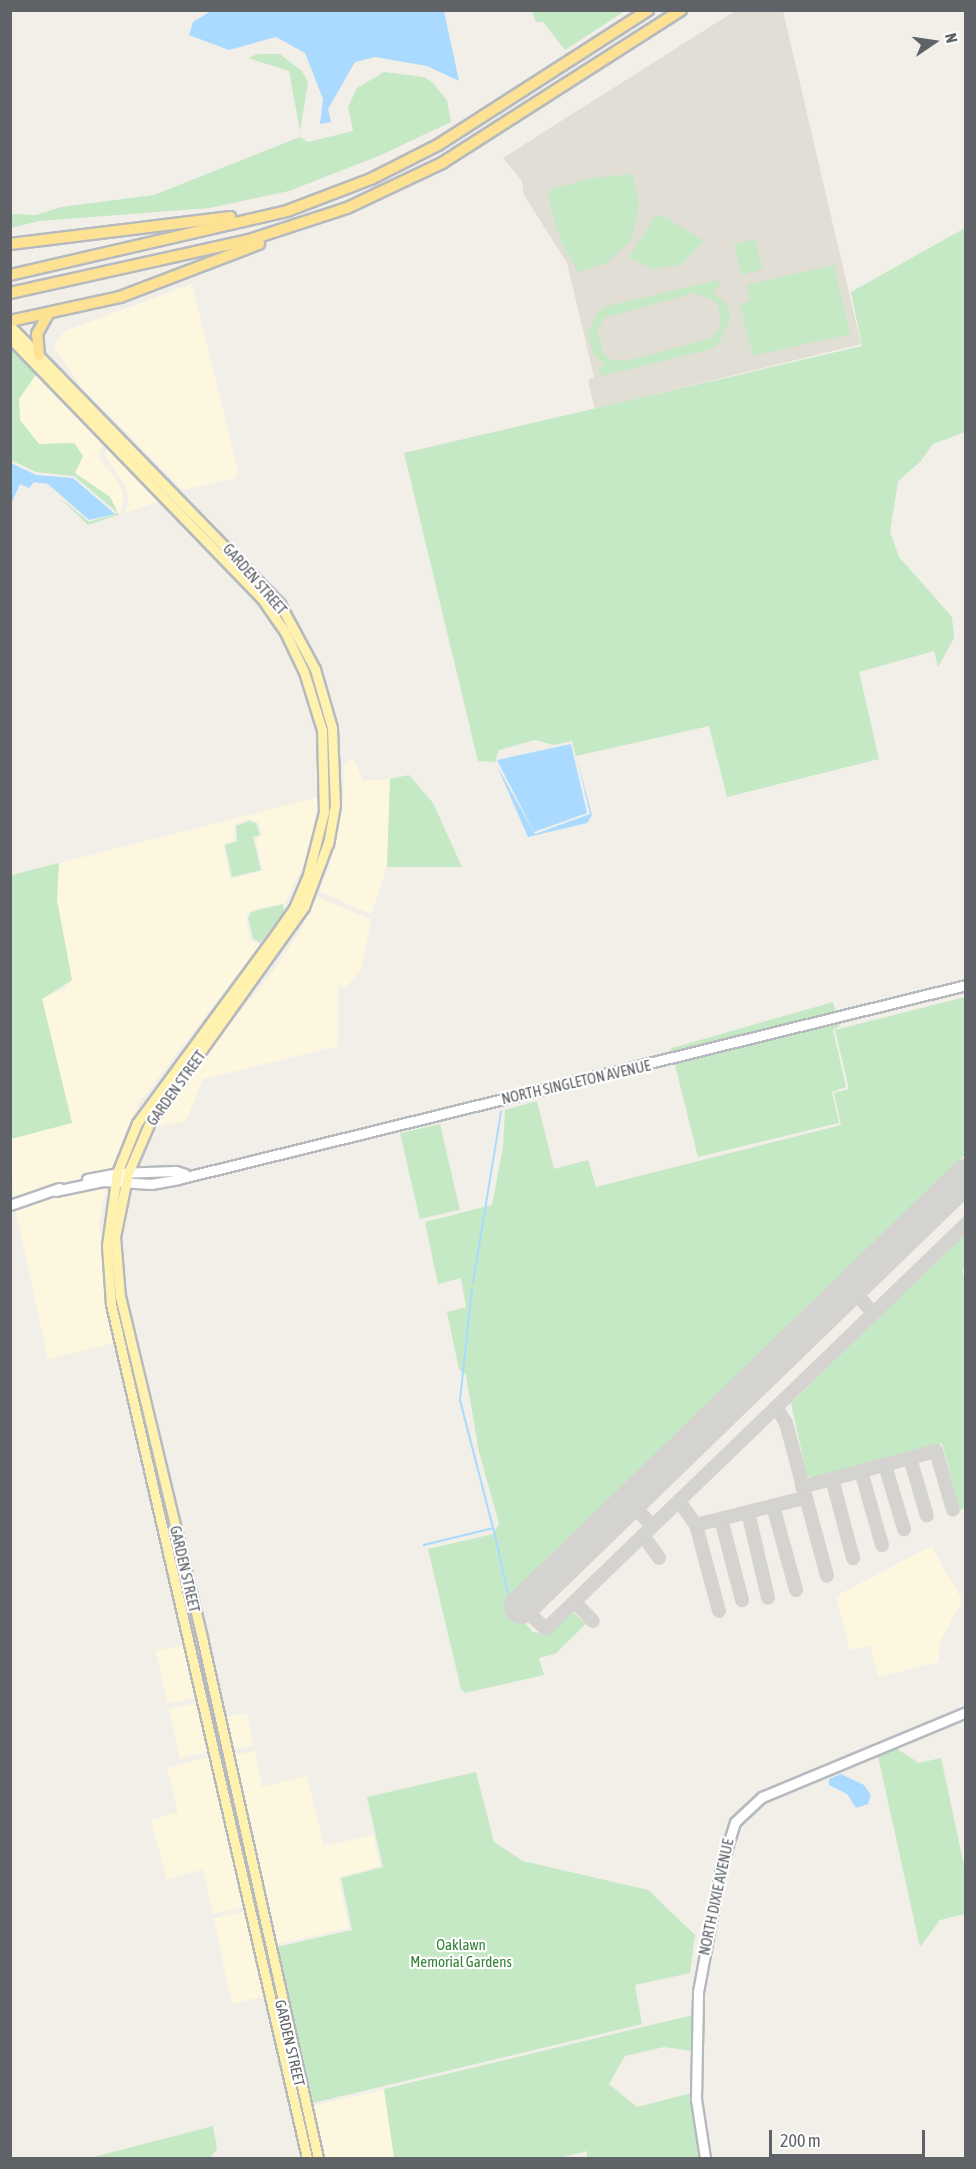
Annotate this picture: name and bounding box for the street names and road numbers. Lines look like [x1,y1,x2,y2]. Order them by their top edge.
street label: GARDEN STREET [219,540,291,618]
street label: GARDEN STREET [143,1047,209,1129]
street label: NORTH SINGLETON AVENUE [500,1056,652,1108]
street label: GARDEN STREET [166,1524,204,1614]
street label: NORTH DIXIE AVENUE [695,1837,737,1957]
street label: GARDEN STREET [271,1998,309,2088]

